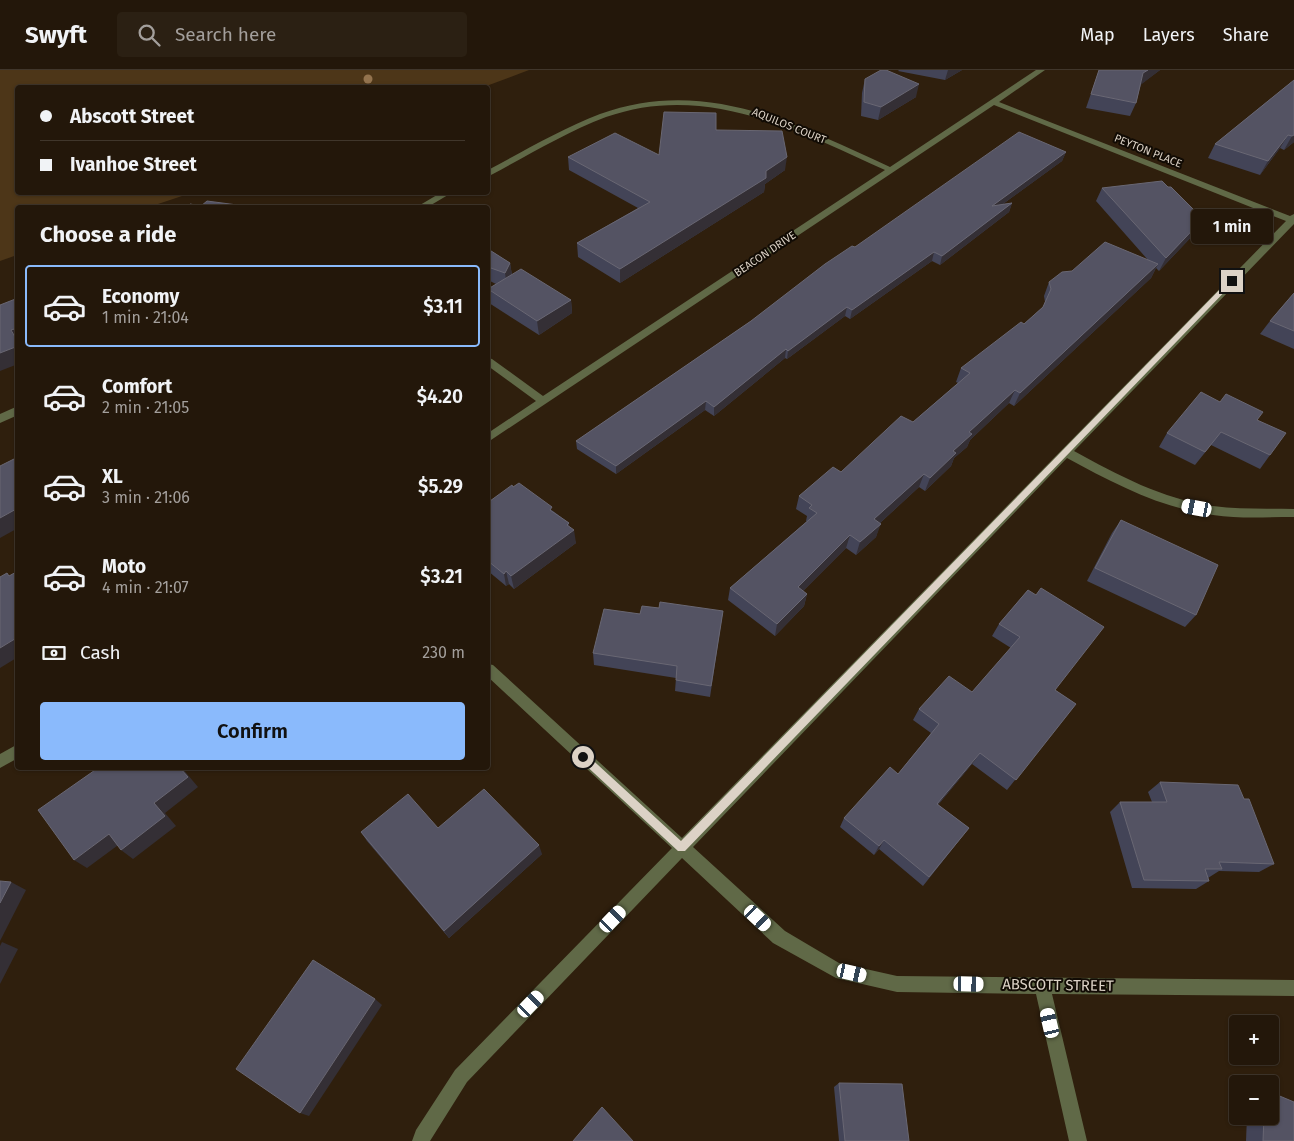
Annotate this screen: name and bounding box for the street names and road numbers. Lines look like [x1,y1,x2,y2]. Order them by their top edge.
street label: AQUILOS COURT [750,105,828,147]
street label: PEYTON PLACE [1112,132,1184,171]
street label: BEACON DRIVE [732,228,798,279]
street label: ABSCOTT STREET [1002,975,1114,995]

